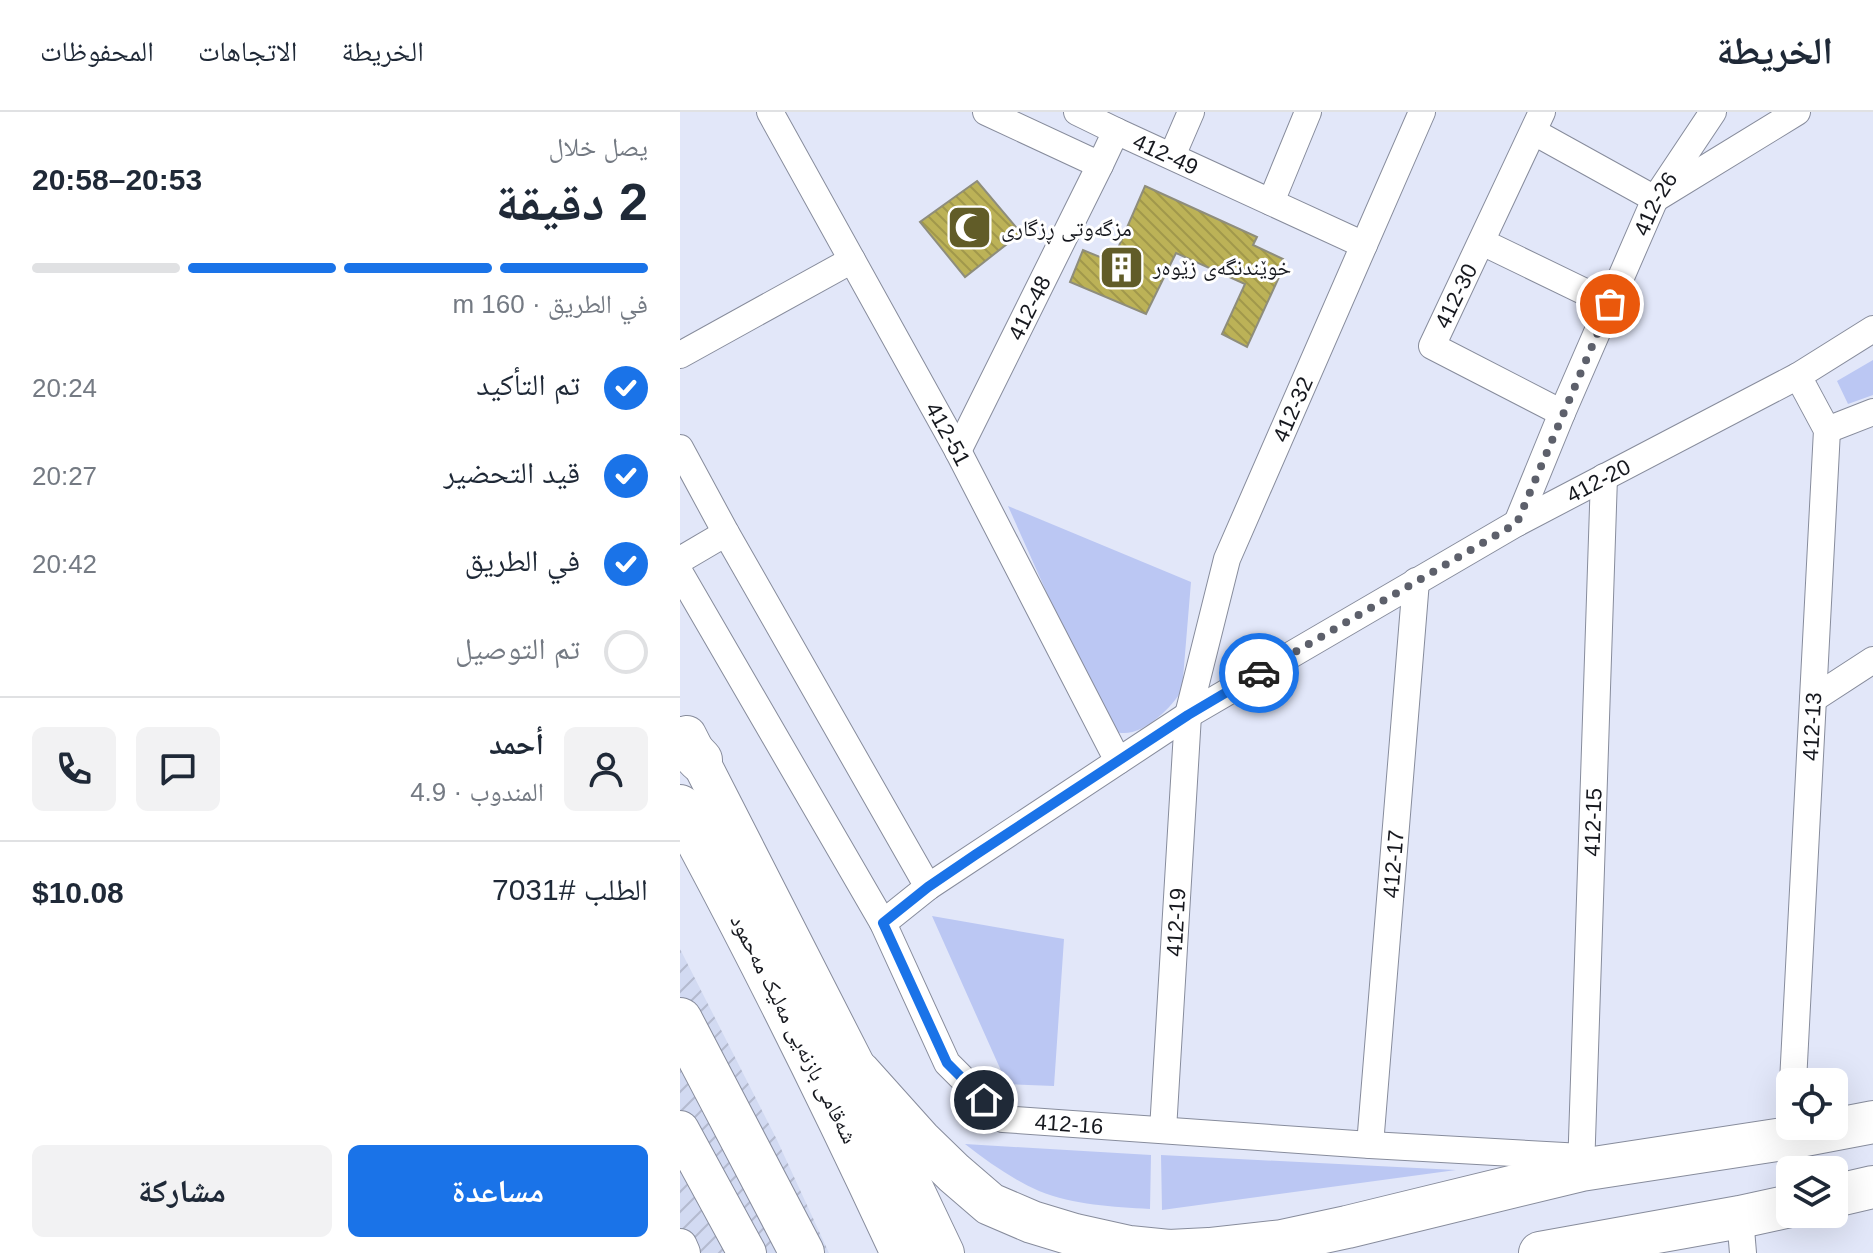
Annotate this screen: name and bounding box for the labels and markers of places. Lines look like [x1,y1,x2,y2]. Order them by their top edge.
mosque icon: مزگەوتی ڕزگاری [946,204,994,252]
place label: مزگەوتی ڕزگاری [1001,216,1132,245]
building icon: خوێندنگەی زێوەر [1098,243,1146,291]
place label: خوێندنگەی زێوەر [1152,255,1291,281]
pin [1576,270,1644,338]
pin [950,1066,1018,1134]

